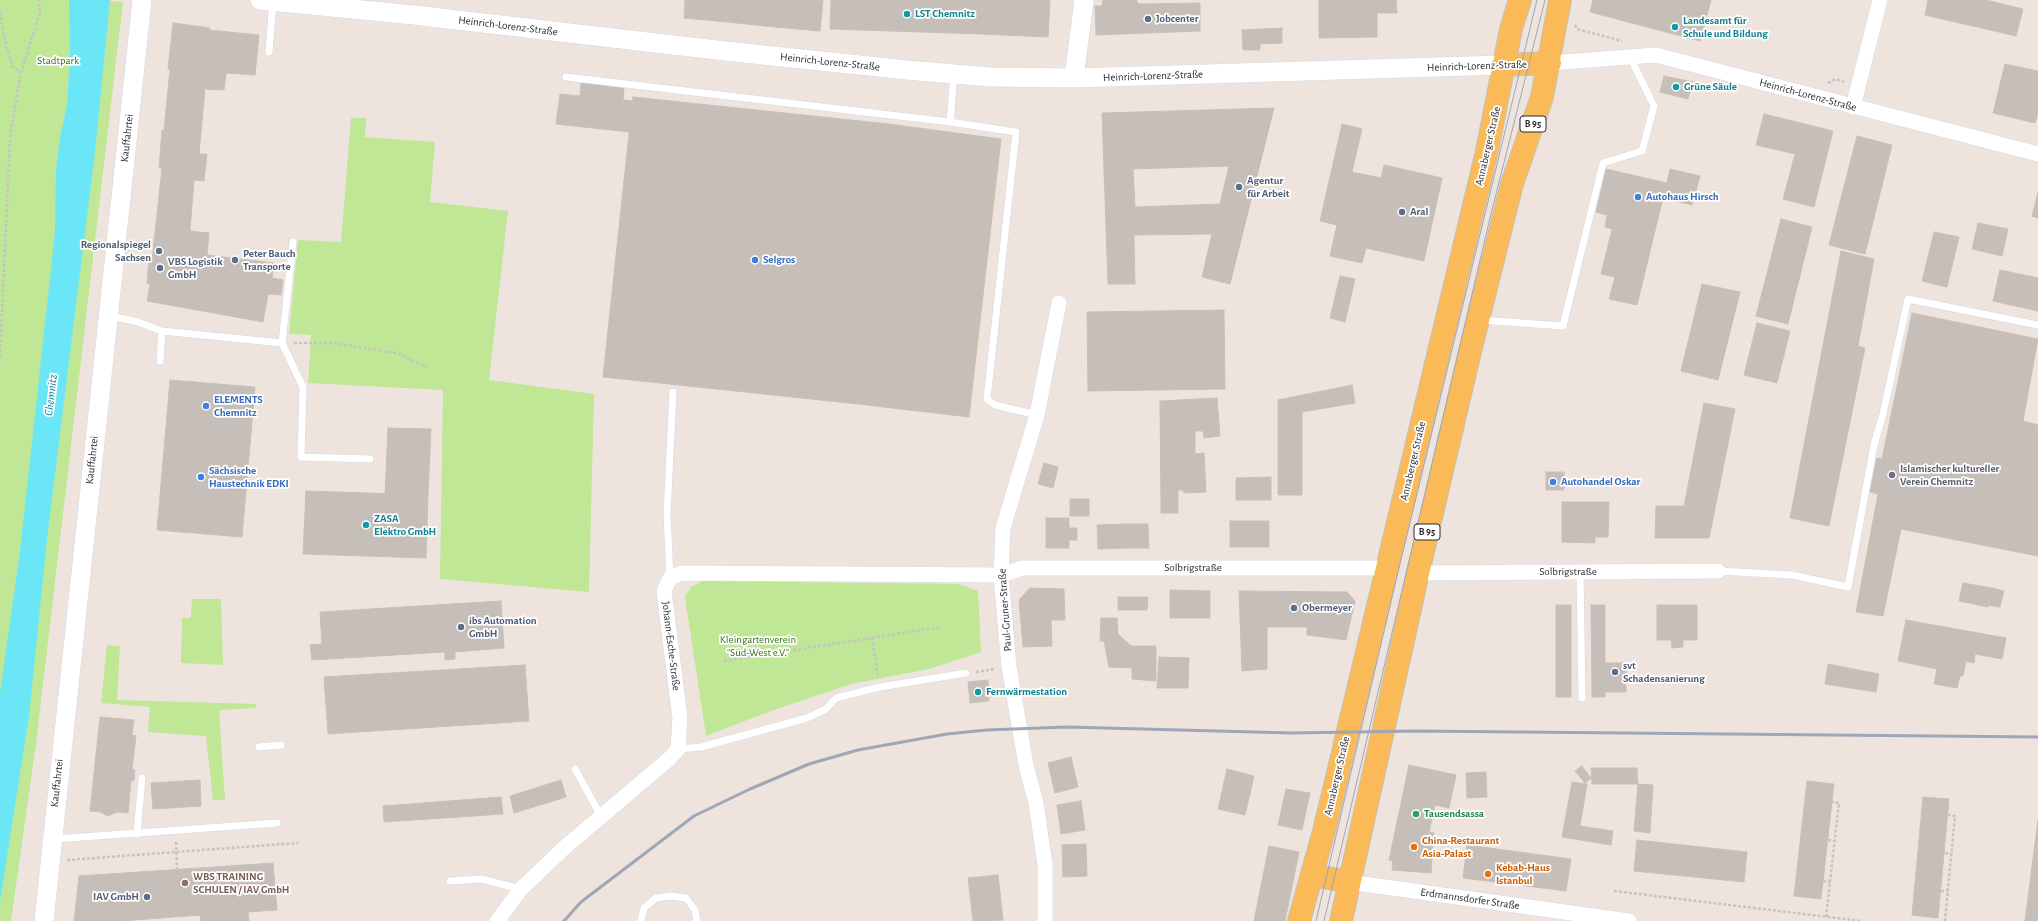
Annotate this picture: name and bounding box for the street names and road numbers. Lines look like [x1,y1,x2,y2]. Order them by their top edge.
street label: Heinrich-Lorenz-Straße [458,13,558,39]
street label: Heinrich-Lorenz-Straße [780,50,880,74]
street label: Heinrich-Lorenz-Straße [1427,58,1527,74]
street label: Heinrich-Lorenz-Straße [1103,68,1203,84]
street label: Heinrich-Lorenz-Straße [1758,76,1858,114]
street label: Annaberger Straße [1472,105,1504,187]
street label: Kauffahrtei [118,113,136,163]
road number: B 95 [1520,116,1546,132]
street label: Annaberger Straße [1397,420,1429,502]
street label: Kauffahrtei [83,435,101,485]
road number: B 95 [1414,524,1440,540]
street label: Solbrigstraße [1164,561,1222,575]
street label: Solbrigstraße [1539,565,1597,579]
street label: Paul-Gruner-Straße [996,568,1014,652]
street label: Johann-Esche-Straße [659,601,683,691]
street label: Annaberger Straße [1321,735,1353,817]
street label: Kauffahrtei [48,758,66,808]
street label: Erdmannsdorfer Straße [1420,886,1520,912]

